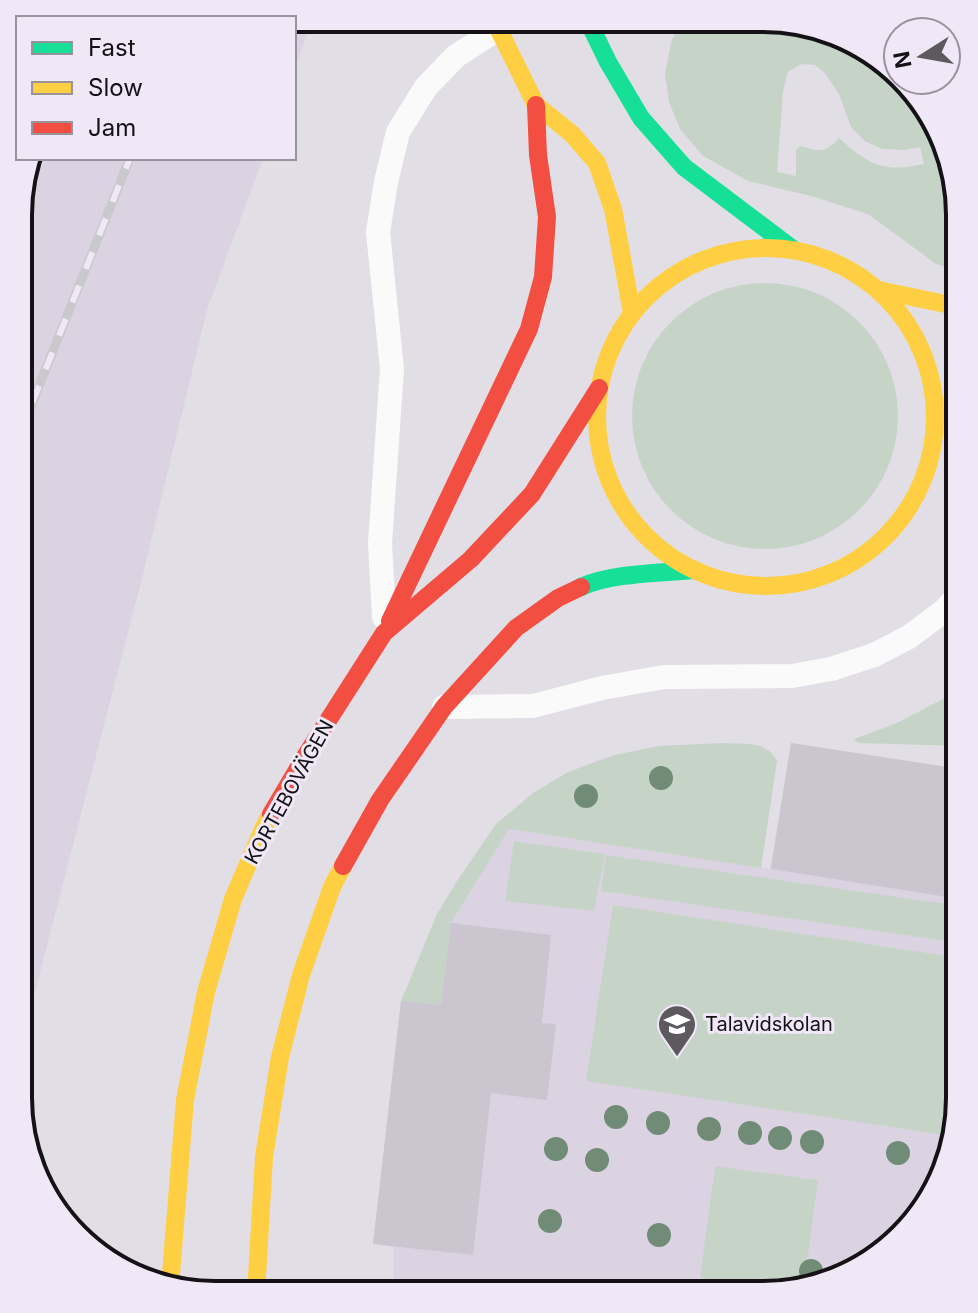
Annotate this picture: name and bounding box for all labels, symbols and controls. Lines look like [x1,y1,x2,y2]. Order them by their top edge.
legend [16,16,296,160]
north arrow [882,16,962,96]
text: Fast [88,33,136,62]
text: N [888,49,917,71]
text: Slow [88,73,143,102]
text: Jam [88,113,136,142]
street label: KORTEBOVÄGEN [239,716,339,868]
school or university icon: Talavidskolan [656,1003,698,1058]
place label: Talavidskolan [705,1012,833,1036]

